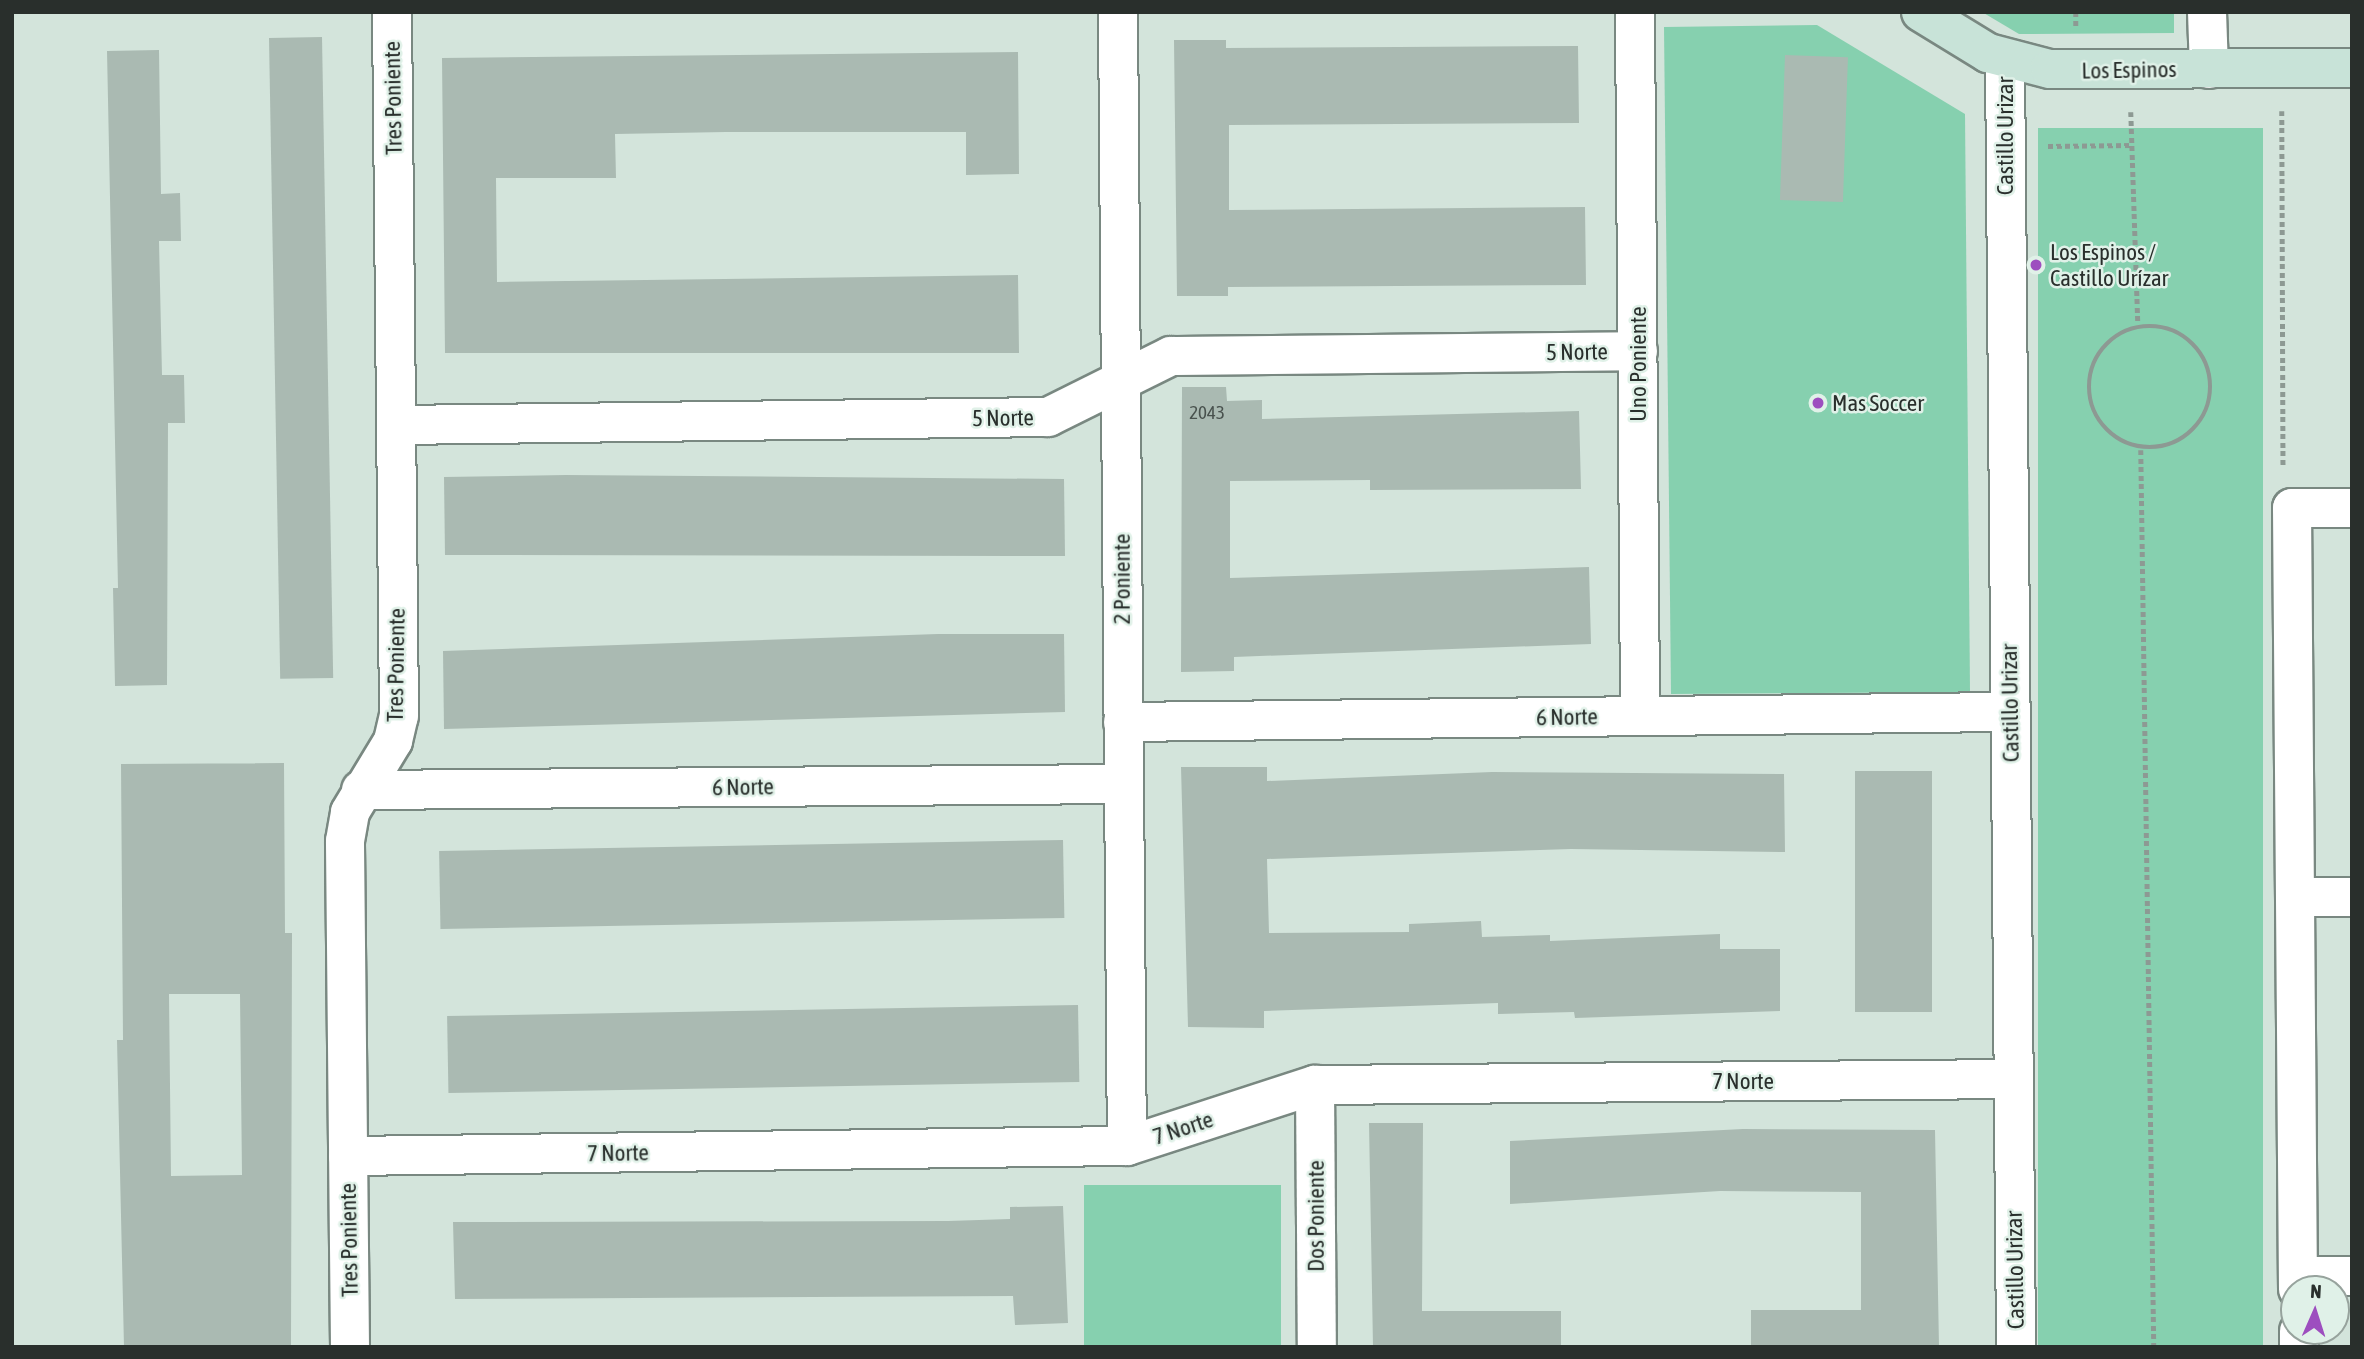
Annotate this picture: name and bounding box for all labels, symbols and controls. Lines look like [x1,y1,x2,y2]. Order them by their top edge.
street label: Tres Poniente [378,41,408,155]
street label: Los Espinos [2081,55,2177,85]
street label: Castillo Urizar [1991,77,2019,195]
place label: Los Espinos / Castillo Urízar [2050,238,2168,292]
marker: Los Espinos / Castillo Urízar [2028,257,2044,273]
street label: Uno Poniente [1624,306,1652,422]
street label: 5 Norte [1546,338,1608,366]
place label: Mas Soccer [1832,389,1924,417]
marker: Mas Soccer [1810,395,1826,411]
house number: 2043 [1189,402,1225,424]
street label: 5 Norte [972,404,1034,432]
street label: 2 Poniente [1108,534,1136,624]
street label: Tres Poniente [381,608,411,722]
street label: Castillo Urizar [1995,644,2025,762]
street label: 6 Norte [1536,703,1598,731]
street label: 6 Norte [712,773,774,801]
street label: 7 Norte [1712,1067,1774,1095]
street label: 7 Norte [1149,1105,1217,1151]
street label: 7 Norte [587,1139,649,1167]
street label: Dos Poniente [1302,1160,1330,1272]
street label: Tres Poniente [334,1183,364,1297]
street label: Castillo Urizar [2000,1211,2030,1329]
north arrow [2280,1275,2350,1345]
text: N [2310,1280,2322,1302]

